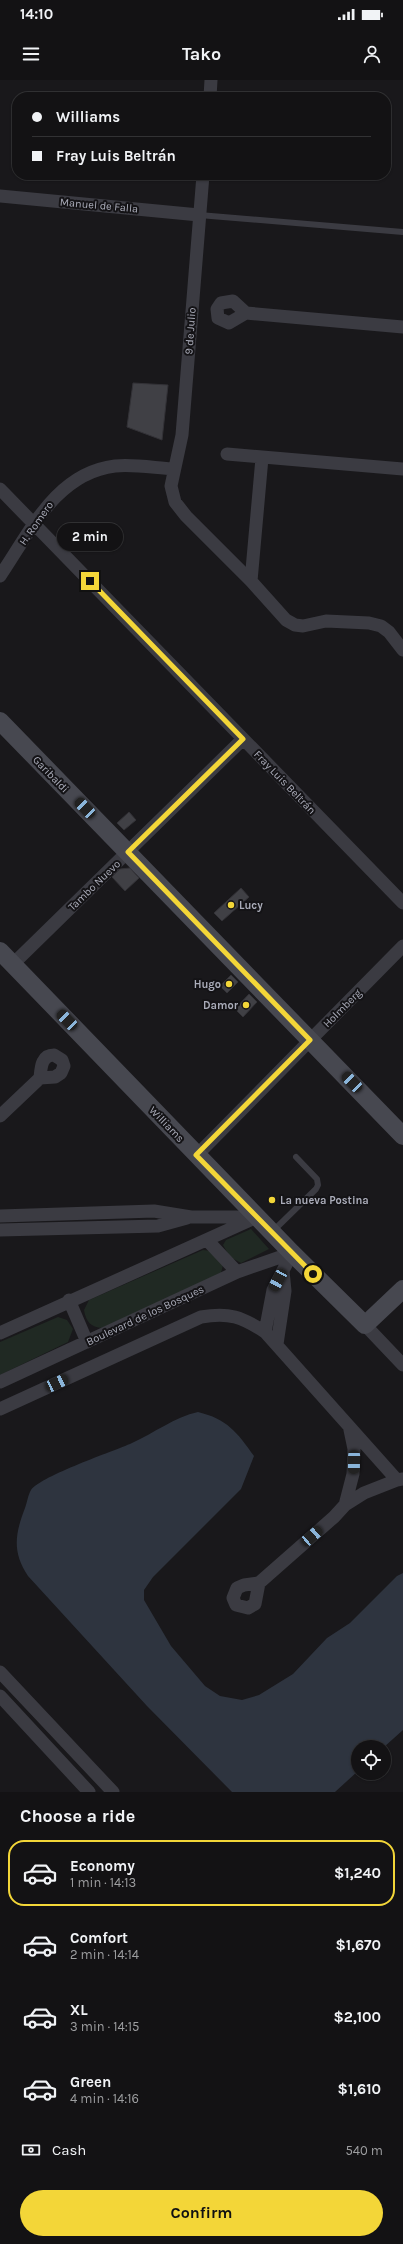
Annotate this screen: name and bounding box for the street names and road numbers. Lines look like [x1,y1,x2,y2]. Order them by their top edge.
street label: Manuel de Falla [59,196,139,215]
street label: 9 de Julio [182,307,199,355]
street label: H. Romero [17,499,56,548]
street label: Fray Luis Beltrán [251,748,318,817]
street label: Garibaldi [30,753,71,795]
street label: Tambo Nuevo [66,857,123,913]
street label: Holmberg [320,986,365,1030]
street label: Williams [146,1104,187,1145]
street label: Boulevard de los Bosques [84,1282,206,1348]

